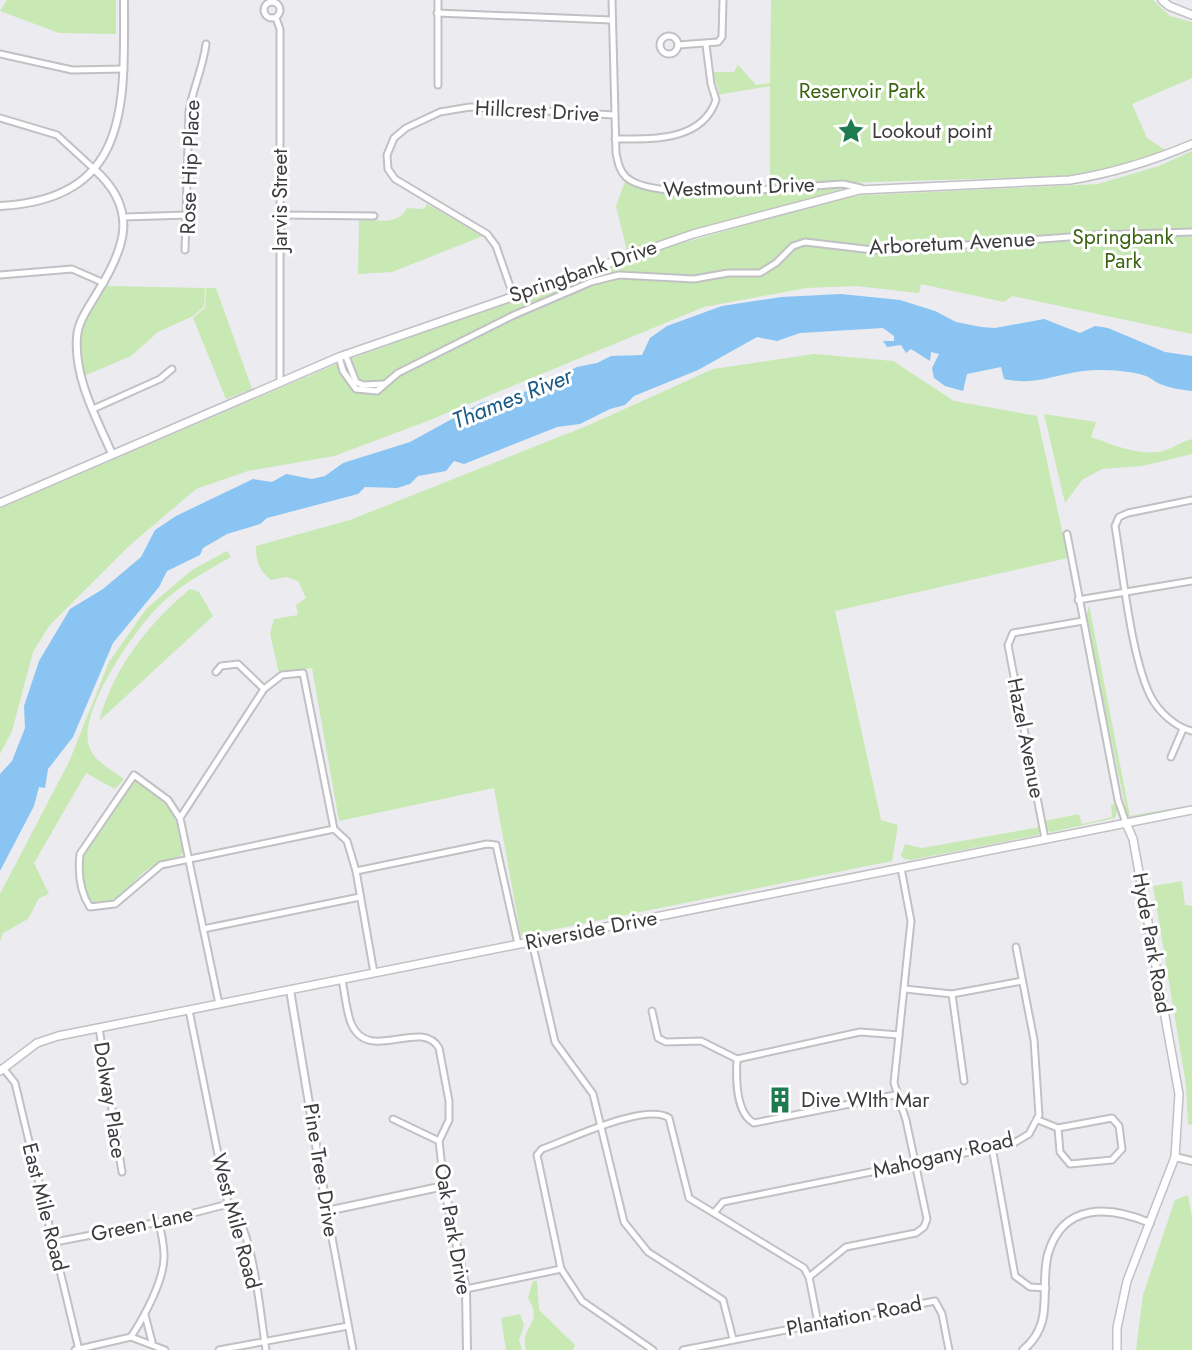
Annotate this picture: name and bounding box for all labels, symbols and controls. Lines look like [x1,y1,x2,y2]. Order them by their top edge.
park label: Reservoir Park [799,76,926,106]
street label: Hillcrest Drive [474,93,600,129]
street label: Rose Hip Place [173,99,207,235]
place icon: Lookout point [836,116,866,146]
place label: Lookout point [872,116,992,146]
street label: Jarvis Street [265,149,295,254]
street label: Westmount Drive [663,169,815,205]
park label: Springbank Park [1072,222,1174,276]
street label: Arboretum Avenue [868,224,1036,262]
street label: Springbank Drive [505,232,661,310]
water label: Thames River [447,358,578,437]
street label: Hazel Avenue [1000,675,1052,801]
street label: Hyde Park Road [1125,870,1179,1016]
street label: Riverside Drive [522,902,660,957]
street label: Dolway Place [86,1040,134,1161]
building icon: Dive WIth Mar [765,1085,795,1115]
place label: Dive WIth Mar [801,1085,930,1115]
street label: Pine Tree Drive [296,1101,346,1239]
street label: Mahogany Road [870,1124,1016,1186]
street label: East Mile Road [15,1140,75,1274]
street label: West Mile Road [203,1150,269,1292]
street label: Oak Park Drive [427,1161,479,1297]
street label: Green Lane [88,1199,196,1249]
street label: Plantation Road [784,1288,924,1344]

